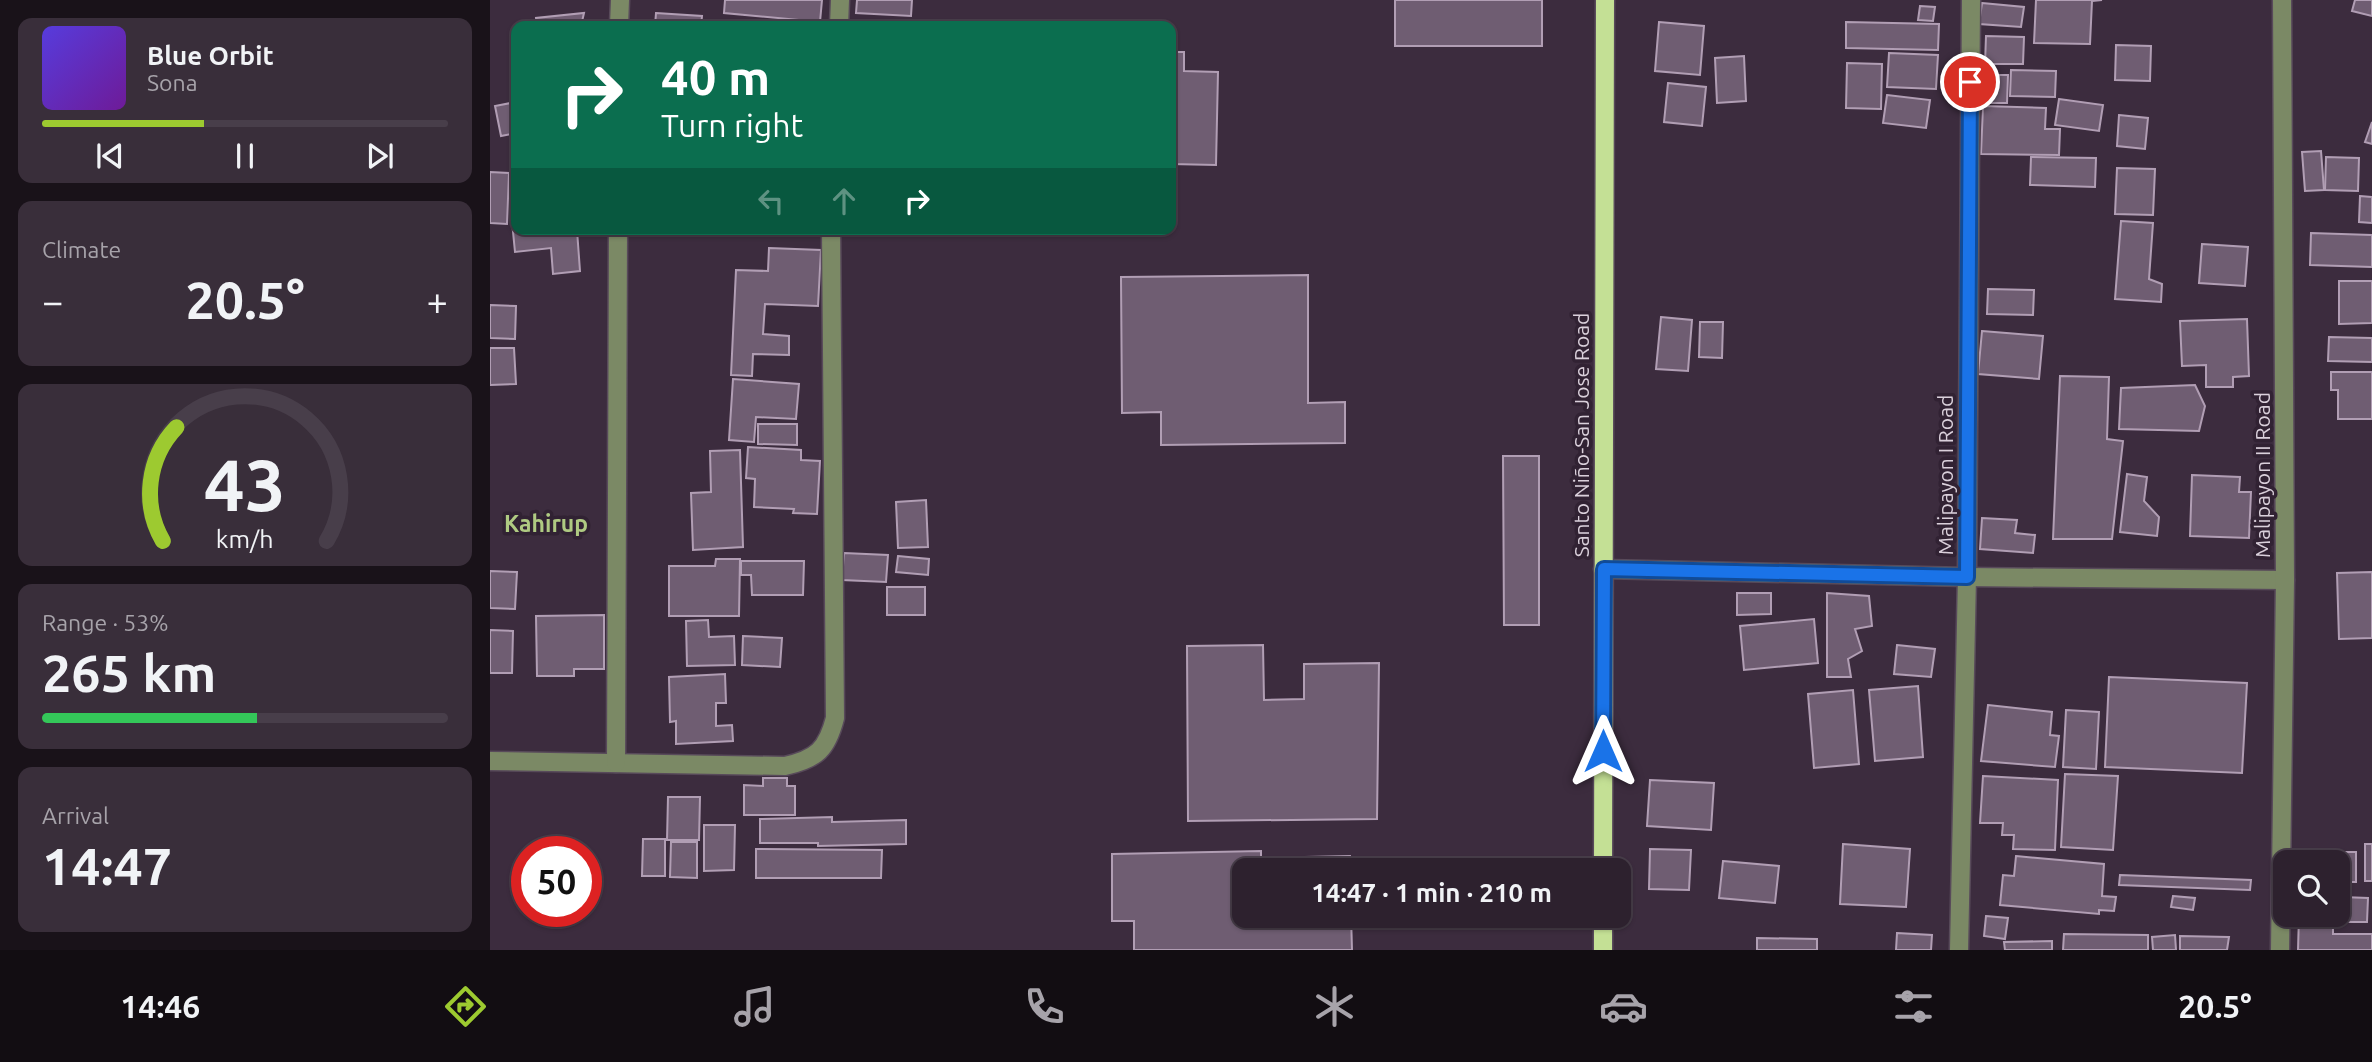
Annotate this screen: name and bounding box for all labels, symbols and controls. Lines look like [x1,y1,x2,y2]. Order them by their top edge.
text: Blue Orbit [147,41,274,70]
icon: right [546,49,637,140]
text: 40 m [661,49,770,104]
pin [1940,52,2000,112]
icon: arrive [1951,63,1989,101]
text: Sona [147,70,197,95]
text: Turn right [661,107,803,143]
icon: previous [91,137,129,175]
icon: pause [226,137,264,175]
icon: next [361,137,399,175]
icon: left [752,182,790,220]
icon: ahead [825,182,863,220]
icon: right [898,182,936,220]
text: Climate [42,237,121,262]
text: 20.5° [185,271,305,329]
text: − [42,280,63,322]
text: + [427,280,448,322]
street label: Santo Niño-San Jose Road [1569,313,1593,557]
street label: Malipayon II Road [2250,392,2274,558]
street label: Malipayon I Road [1933,395,1957,555]
text: 43 [204,443,286,525]
district label: Kahirup [504,511,588,536]
text: km/h [216,525,274,553]
text: Range · 53% [42,610,169,635]
text: 265 km [42,644,216,702]
position arrow [1566,714,1640,788]
text: Arrival [42,803,109,828]
speed limit sign: 50 [511,836,602,927]
text: 14:47 [42,837,172,895]
map controls [2273,850,2350,927]
button: search [2273,850,2350,927]
text: 14:47 · 1 min · 210 m [1311,878,1552,907]
icon: directions [441,982,490,1031]
icon: music [730,982,779,1031]
icon: phone [1020,982,1069,1031]
icon: climate [1310,982,1359,1031]
icon: car [1599,982,1648,1031]
icon: filters [1889,982,1938,1031]
text: 14:46 [120,988,200,1024]
text: 20.5° [2178,988,2252,1024]

